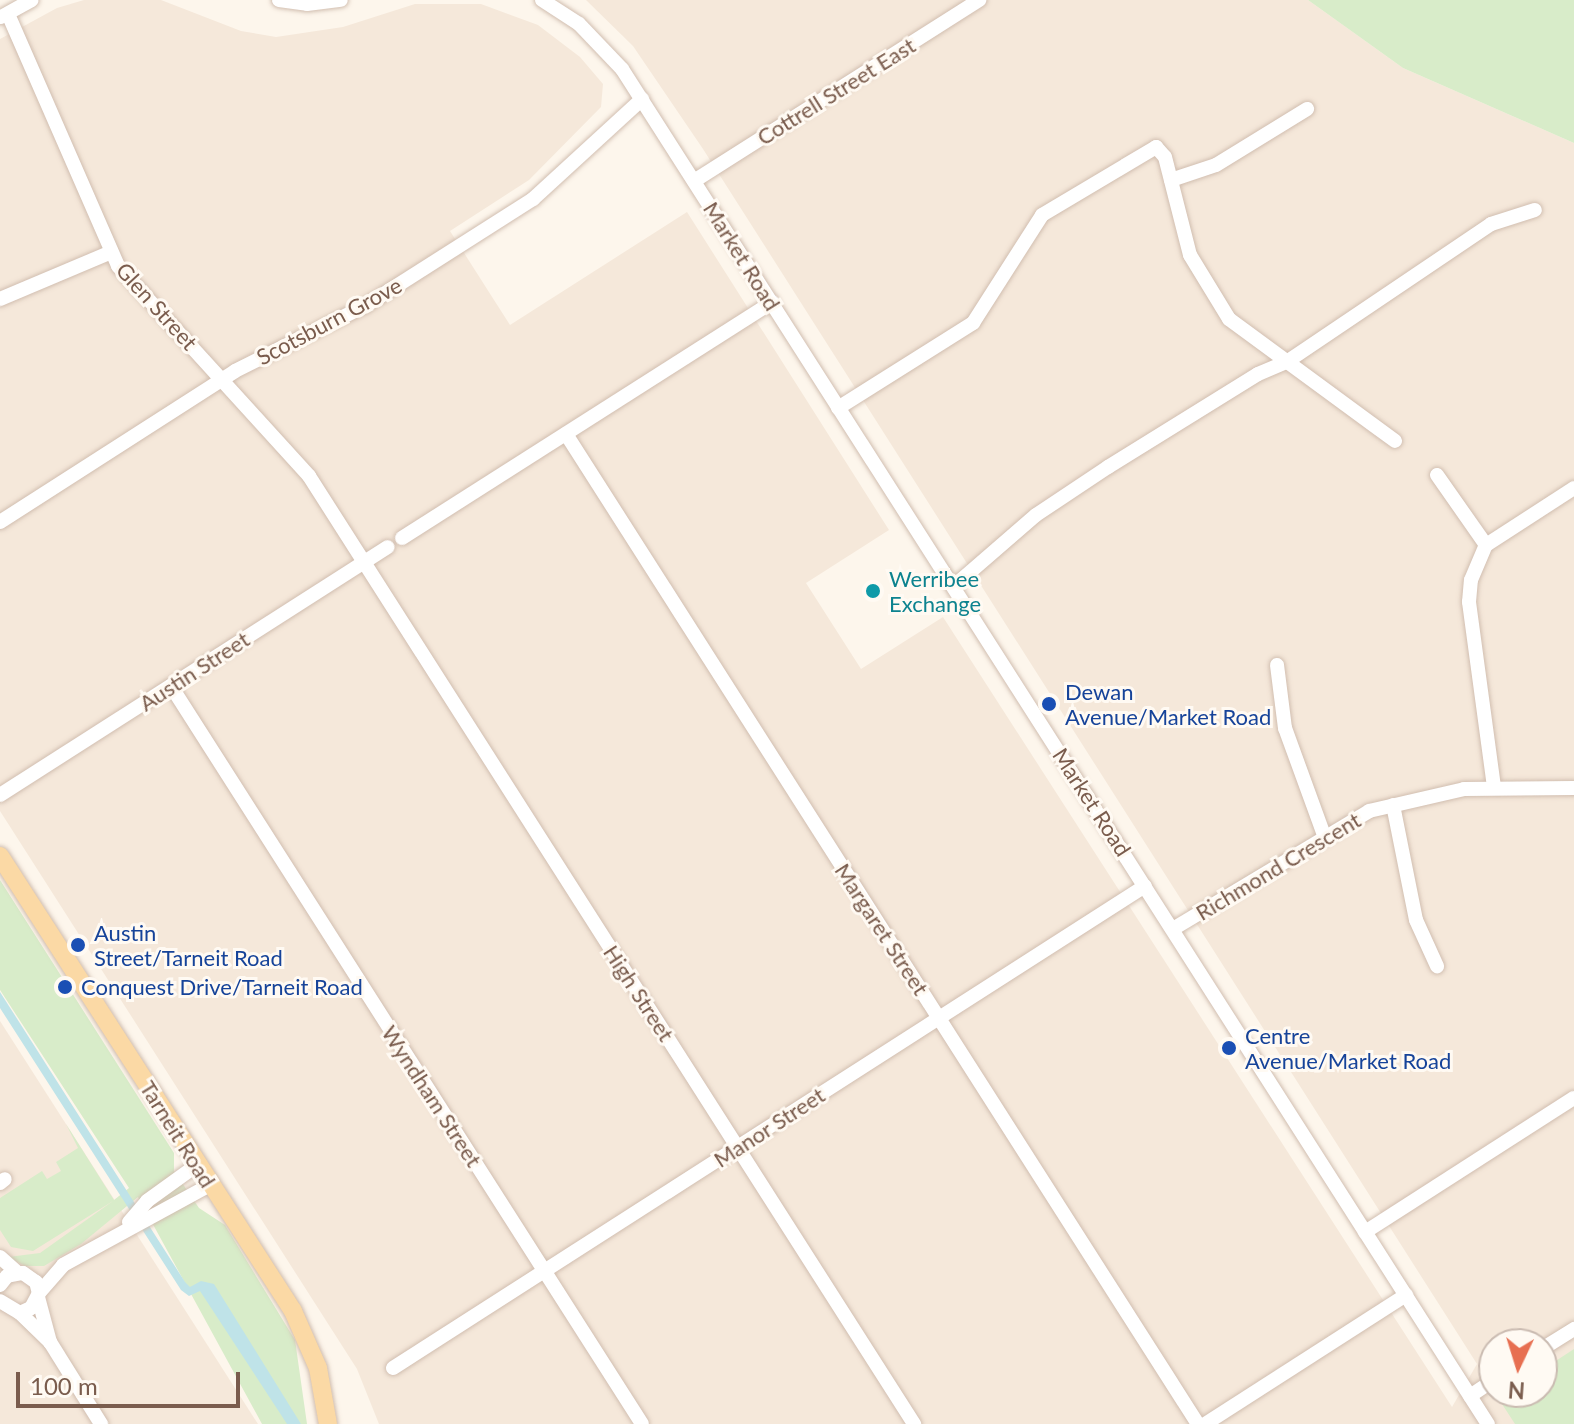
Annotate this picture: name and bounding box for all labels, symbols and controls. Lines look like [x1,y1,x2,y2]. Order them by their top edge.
street label: Cottrell Street East [752,32,920,150]
street label: Market Road [698,197,786,315]
street label: Glen Street [111,257,203,355]
street label: Scotsburn Grove [252,272,406,370]
place label: Werribee Exchange [889,565,981,616]
marker: Werribee Exchange [864,582,882,600]
street label: Austin Street [134,626,254,716]
place label: Dewan Avenue/Market Road [1065,678,1271,730]
marker: Dewan Avenue/Market Road [1040,695,1058,713]
street label: Market Road [1047,743,1137,861]
street label: Richmond Crescent [1191,806,1365,926]
street label: Margaret Street [830,858,934,1000]
place label: Austin Street/Tarneit Road [94,919,283,970]
marker: Austin Street/Tarneit Road [69,936,87,954]
street label: High Street [598,940,680,1046]
place label: Conquest Drive/Tarneit Road [81,974,363,1000]
marker: Conquest Drive/Tarneit Road [56,978,74,996]
street label: Wyndham Street [376,1020,488,1172]
place label: Centre Avenue/Market Road [1245,1022,1451,1074]
marker: Centre Avenue/Market Road [1220,1039,1238,1057]
street label: Tarneit Road [135,1076,221,1192]
street label: Manor Street [708,1081,830,1173]
north arrow [1478,1328,1558,1408]
scale bar [20,1356,244,1406]
text: 100 m [30,1371,98,1400]
text: N [1507,1376,1526,1405]

